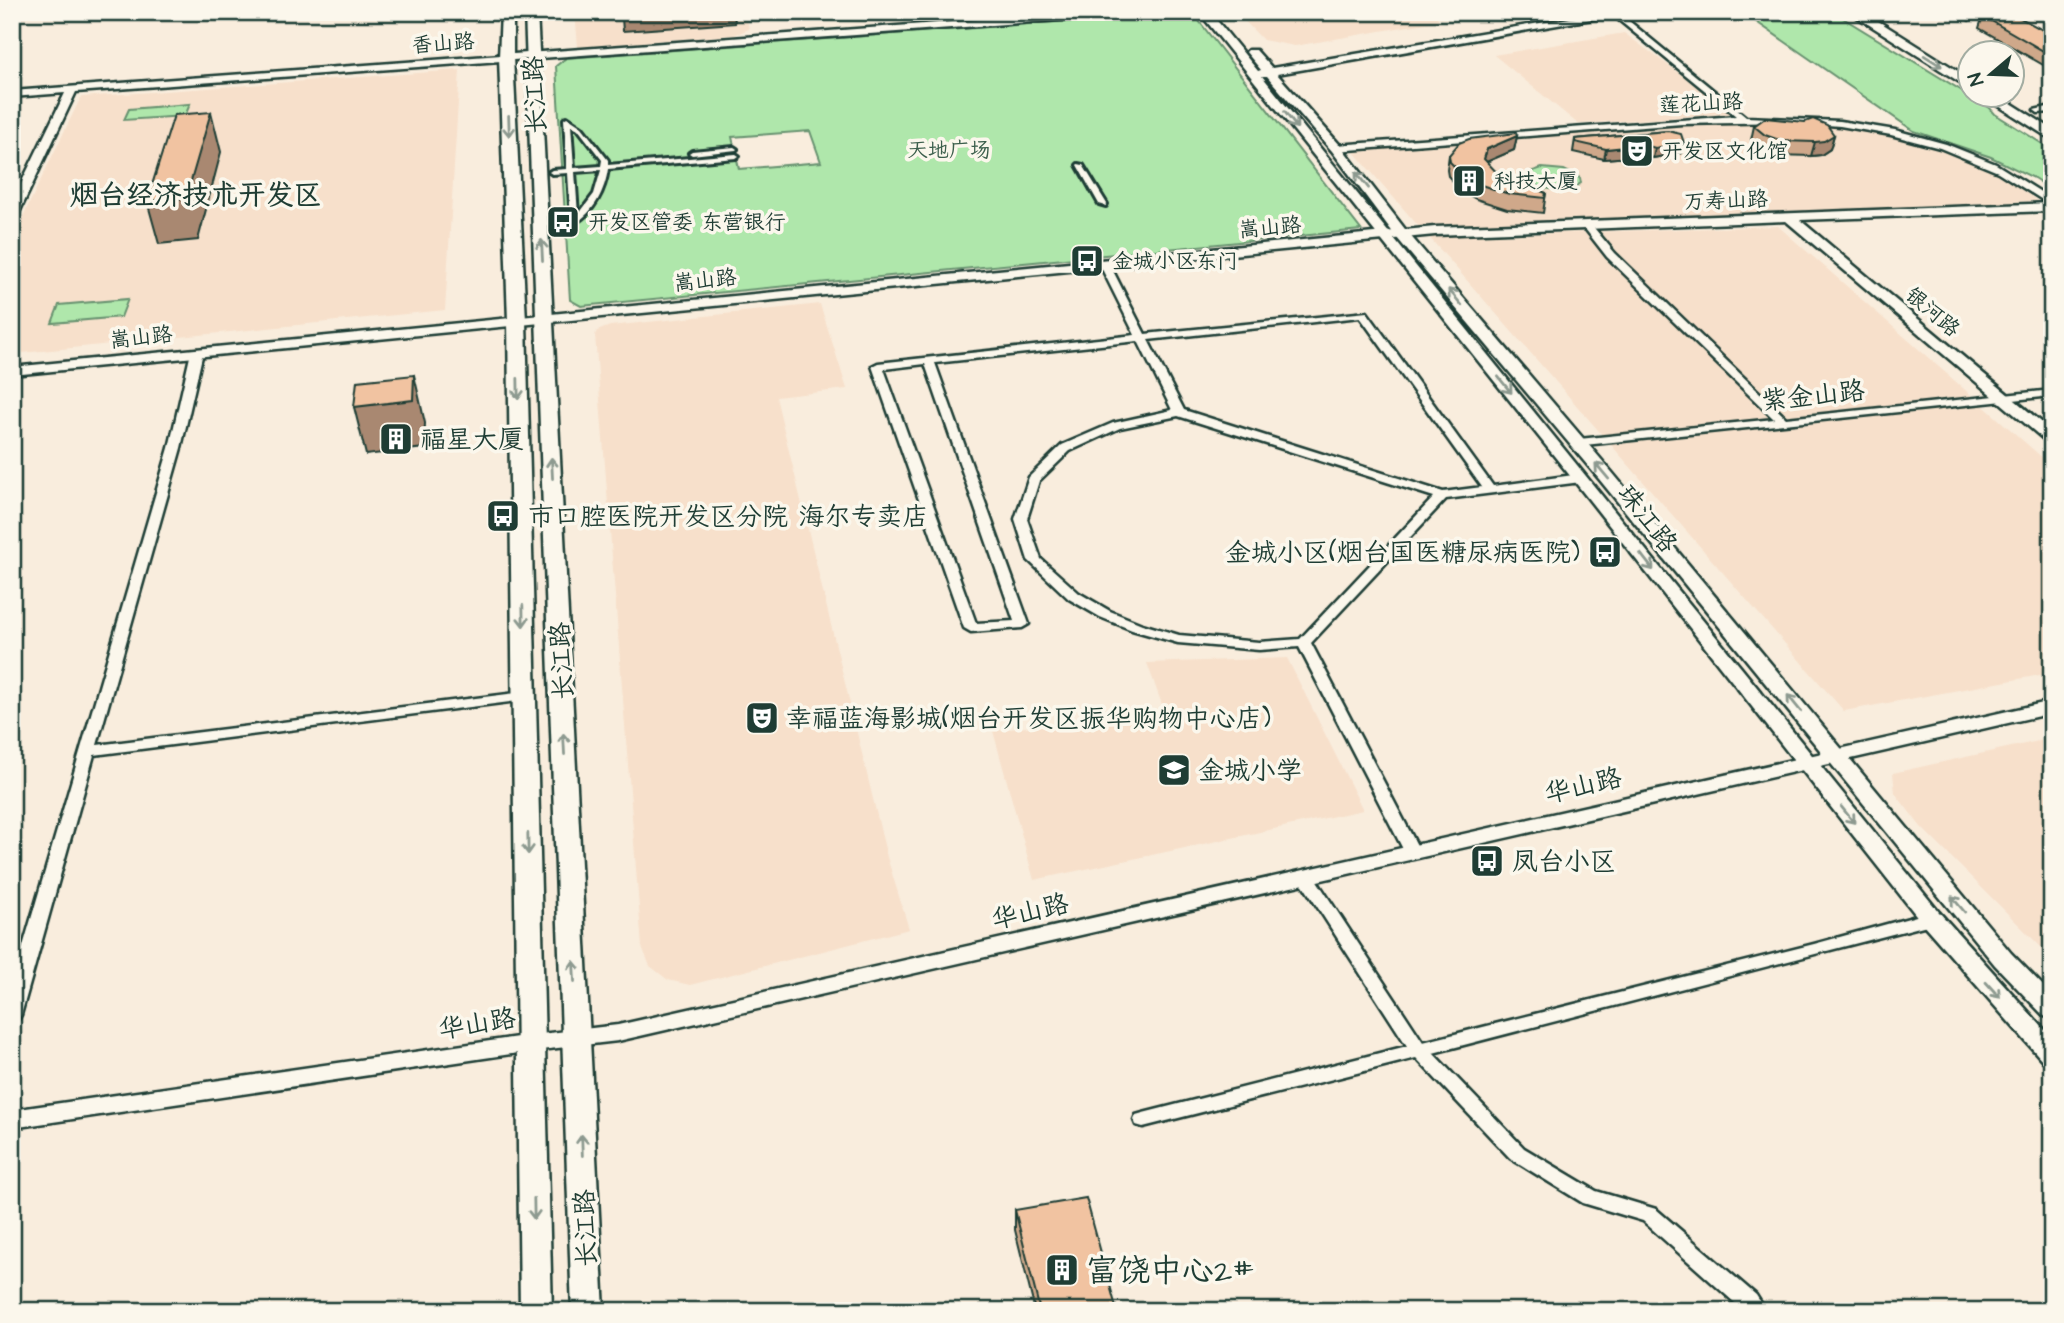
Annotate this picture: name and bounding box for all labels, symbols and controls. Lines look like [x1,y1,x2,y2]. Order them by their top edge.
street label: 香山路 [411,27,475,60]
north arrow [1955,38,2025,108]
one-way arrow [1923,54,1943,68]
street label: 长江路 [515,55,555,135]
text: N [1962,69,1991,89]
street label: 莲花山路 [1658,87,1744,120]
one-way arrow [1284,111,1299,129]
one-way arrow [502,114,515,137]
theatre icon: 开发区文化馆 [1618,132,1656,170]
park label: 天地广场 [907,136,991,165]
place label: 开发区文化馆 [1662,137,1788,166]
building icon: 科技大厦 [1450,162,1488,200]
place label: 科技大厦 [1494,167,1578,196]
one-way arrow [1354,171,1369,190]
district label: 烟台经济技术开发区 [70,176,322,215]
street label: 万寿山路 [1684,185,1768,216]
bus stop icon: 开发区管委 东营银行 [544,203,582,241]
place label: 开发区管委 东营银行 [588,208,785,237]
street label: 嵩山路 [1237,210,1303,245]
one-way arrow [535,238,548,261]
bus stop icon: 金城小区东门 [1068,242,1106,280]
place label: 金城小区东门 [1112,247,1238,276]
street label: 嵩山路 [672,263,738,298]
street label: 银河路 [1899,281,1966,344]
one-way arrow [1447,289,1463,307]
street label: 嵩山路 [108,320,174,355]
street label: 紫金山路 [1760,373,1867,419]
one-way arrow [1497,375,1512,393]
one-way arrow [511,377,525,400]
building icon: 福星大厦 [377,420,415,458]
place label: 福星大厦 [420,422,524,458]
one-way arrow [545,457,558,479]
one-way arrow [1594,462,1610,480]
street label: 珠江路 [1609,477,1685,560]
bus stop icon: 市口腔医院开发区分院 海尔专卖店 [484,497,522,535]
place label: 市口腔医院开发区分院 海尔专卖店 [528,499,928,535]
bus stop icon: 金城小区(烟台国医糖尿病医院) [1586,533,1624,571]
place label: 金城小区(烟台国医糖尿病医院) [1225,535,1580,571]
one-way arrow [1640,552,1655,571]
one-way arrow [516,604,530,627]
street label: 长江路 [542,621,582,701]
one-way arrow [1786,695,1801,713]
theatre icon: 幸福蓝海影城(烟台开发区振华购物中心店) [743,699,781,737]
place label: 幸福蓝海影城(烟台开发区振华购物中心店) [786,701,1271,737]
one-way arrow [558,733,571,756]
school or university icon: 金城小学 [1155,751,1193,789]
place label: 金城小学 [1198,753,1302,789]
street label: 华山路 [1541,760,1625,812]
one-way arrow [1840,806,1856,824]
one-way arrow [521,832,534,855]
bus stop icon: 凤台小区 [1468,842,1506,880]
place label: 凤台小区 [1512,844,1616,880]
street label: 华山路 [988,886,1072,938]
one-way arrow [1950,895,1965,913]
one-way arrow [568,960,581,983]
one-way arrow [1985,981,2002,998]
street label: 华山路 [436,1000,518,1048]
one-way arrow [575,1133,588,1156]
street label: 长江路 [567,1188,605,1268]
one-way arrow [527,1198,541,1221]
place label: 富饶中心2# [1086,1249,1253,1294]
building icon: 富饶中心2# [1043,1251,1081,1289]

